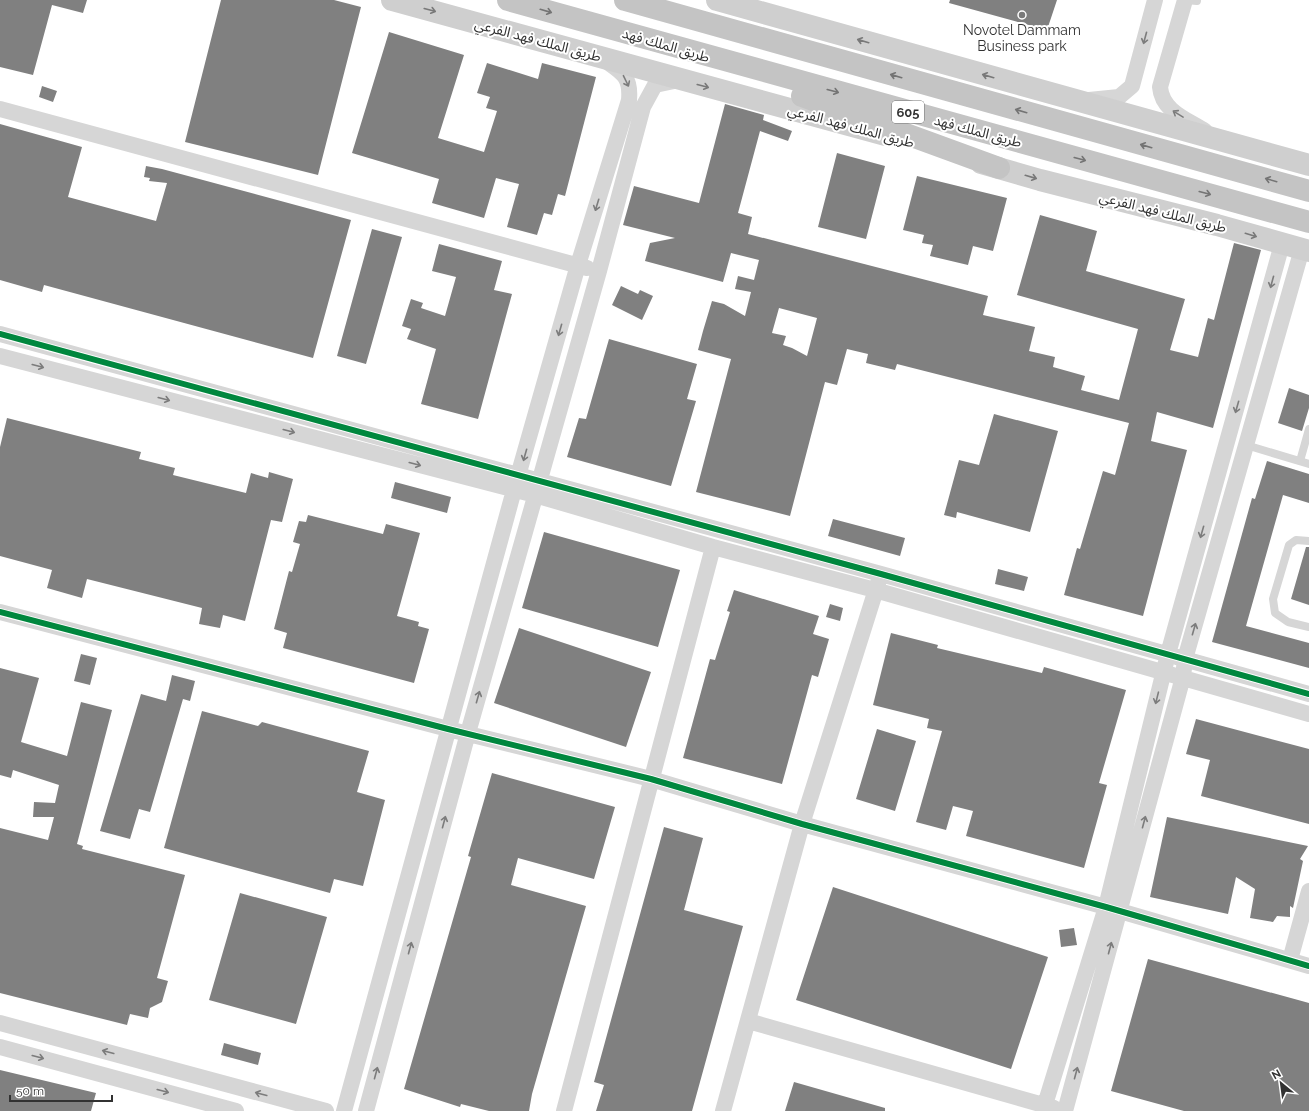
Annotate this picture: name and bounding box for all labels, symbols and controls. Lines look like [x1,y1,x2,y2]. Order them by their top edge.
one-way arrow [423,7,436,14]
one-way arrow [539,8,552,15]
marker: Novotel Dammam Business park [1017,10,1027,20]
street label: طريق الملك فهد الفرعي [472,15,603,68]
place label: Novotel Dammam Business park [963,22,1081,54]
street label: طريق الملك فهد [620,25,712,67]
one-way arrow [1141,31,1148,44]
one-way arrow [857,37,870,44]
one-way arrow [889,72,902,79]
one-way arrow [982,72,995,79]
one-way arrow [623,75,630,87]
one-way arrow [697,83,710,90]
one-way arrow [826,88,839,95]
street label: طريق الملك فهد الفرعي [785,101,916,154]
road number: 605 [892,101,924,123]
one-way arrow [1015,107,1028,114]
one-way arrow [1173,110,1184,118]
street label: طريق الملك فهد [932,112,1024,152]
one-way arrow [1140,142,1153,149]
one-way arrow [1073,156,1086,163]
one-way arrow [1024,174,1037,182]
one-way arrow [1265,176,1278,184]
street label: طريق الملك فهد الفرعي [1097,188,1228,239]
one-way arrow [1198,190,1211,198]
one-way arrow [593,199,600,212]
one-way arrow [1245,232,1258,239]
one-way arrow [1268,275,1275,288]
one-way arrow [556,323,563,336]
one-way arrow [31,363,44,370]
one-way arrow [157,395,170,403]
one-way arrow [1233,400,1240,413]
one-way arrow [283,428,296,436]
one-way arrow [521,448,528,461]
one-way arrow [408,461,421,468]
one-way arrow [1198,526,1205,539]
one-way arrow [1191,623,1198,636]
one-way arrow [475,691,482,704]
one-way arrow [1152,691,1160,704]
one-way arrow [441,816,448,829]
one-way arrow [1141,816,1148,829]
one-way arrow [407,942,414,955]
one-way arrow [1106,942,1114,955]
one-way arrow [102,1048,115,1056]
one-way arrow [31,1054,44,1062]
north arrow [1261,1063,1301,1103]
one-way arrow [373,1067,381,1080]
one-way arrow [1072,1067,1080,1080]
text: N [1270,1067,1283,1082]
scale bar [10,1077,112,1103]
text: 50 m [16,1084,44,1098]
one-way arrow [156,1088,169,1095]
one-way arrow [255,1090,268,1097]

